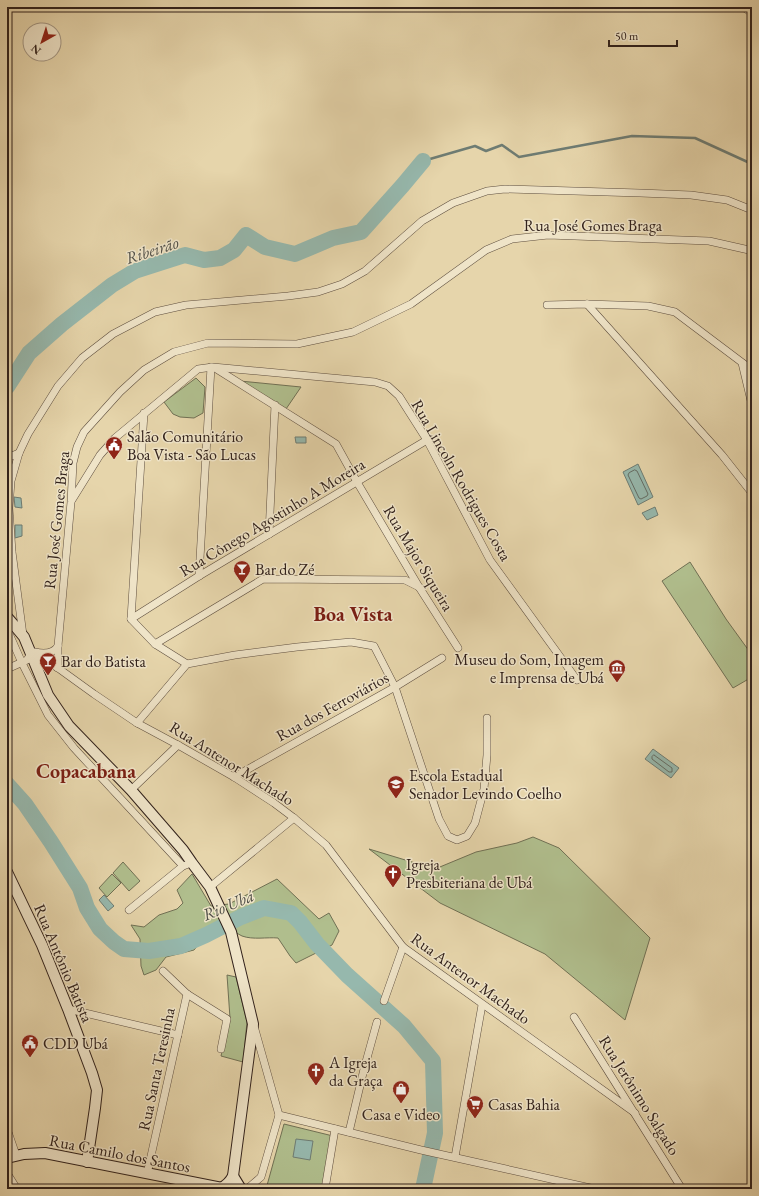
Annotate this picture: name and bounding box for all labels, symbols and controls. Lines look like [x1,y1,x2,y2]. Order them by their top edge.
north arrow [22,22,62,62]
scale bar [609,22,677,48]
text: 50 m [615,28,639,44]
text: N [28,41,44,58]
street label: Rua José Gomes Braga [524,215,663,236]
water label: Ribeirão [122,231,182,269]
street label: Rua Lincoln Rodrigues Costa [407,396,517,565]
place label: Salão Comunitário Boa Vista - São Lucas [127,426,256,465]
public building icon: Salão Comunitário Boa Vista - São Lucas [104,435,124,460]
street label: Rua José Gomes Braga [39,449,74,590]
street label: Rua Cônego Agostinho A Moreira [176,453,369,581]
street label: Rua Major Siqueira [379,501,459,616]
bar icon: Bar do Zé [232,559,252,584]
place label: Bar do Zé [255,559,314,580]
district label: Boa Vista [314,601,393,627]
place label: Museu do Som, Imagem e Imprensa de Ubá [454,649,605,688]
bar icon: Bar do Batista [38,651,58,676]
place label: Bar do Batista [61,651,146,672]
museum icon: Museu do Som, Imagem e Imprensa de Ubá [607,658,627,683]
street label: Rua dos Ferroviários [272,667,392,746]
street label: Rua Antenor Machado [166,717,298,810]
district label: Copacabana [36,758,136,784]
place label: Escola Estadual Senador Levindo Coelho [409,765,562,804]
school or university icon: Escola Estadual Senador Levindo Coelho [386,774,406,799]
place label: Igreja Presbiteriana de Ubá [406,854,533,893]
church icon: Igreja Presbiteriana de Ubá [383,863,403,888]
water label: Rio Ubá [199,884,258,926]
street label: Rua Antônio Batista [29,901,98,1026]
street label: Rua Antenor Machado [407,928,535,1029]
street label: Rua Santa Teresinha [133,1005,180,1133]
street label: Rua Jerônimo Salgado [594,1031,685,1159]
public building icon: CDD Ubá [20,1033,40,1058]
place label: CDD Ubá [43,1033,108,1054]
place label: A Igreja da Graça [328,1052,383,1091]
church icon: A Igreja da Graça [306,1061,326,1086]
shop icon: Casa e Video [391,1079,411,1104]
supermarket icon: Casas Bahia [465,1094,485,1119]
place label: Casas Bahia [488,1094,561,1115]
place label: Casa e Video [362,1104,440,1125]
street label: Rua Camilo dos Santos [48,1130,192,1177]

